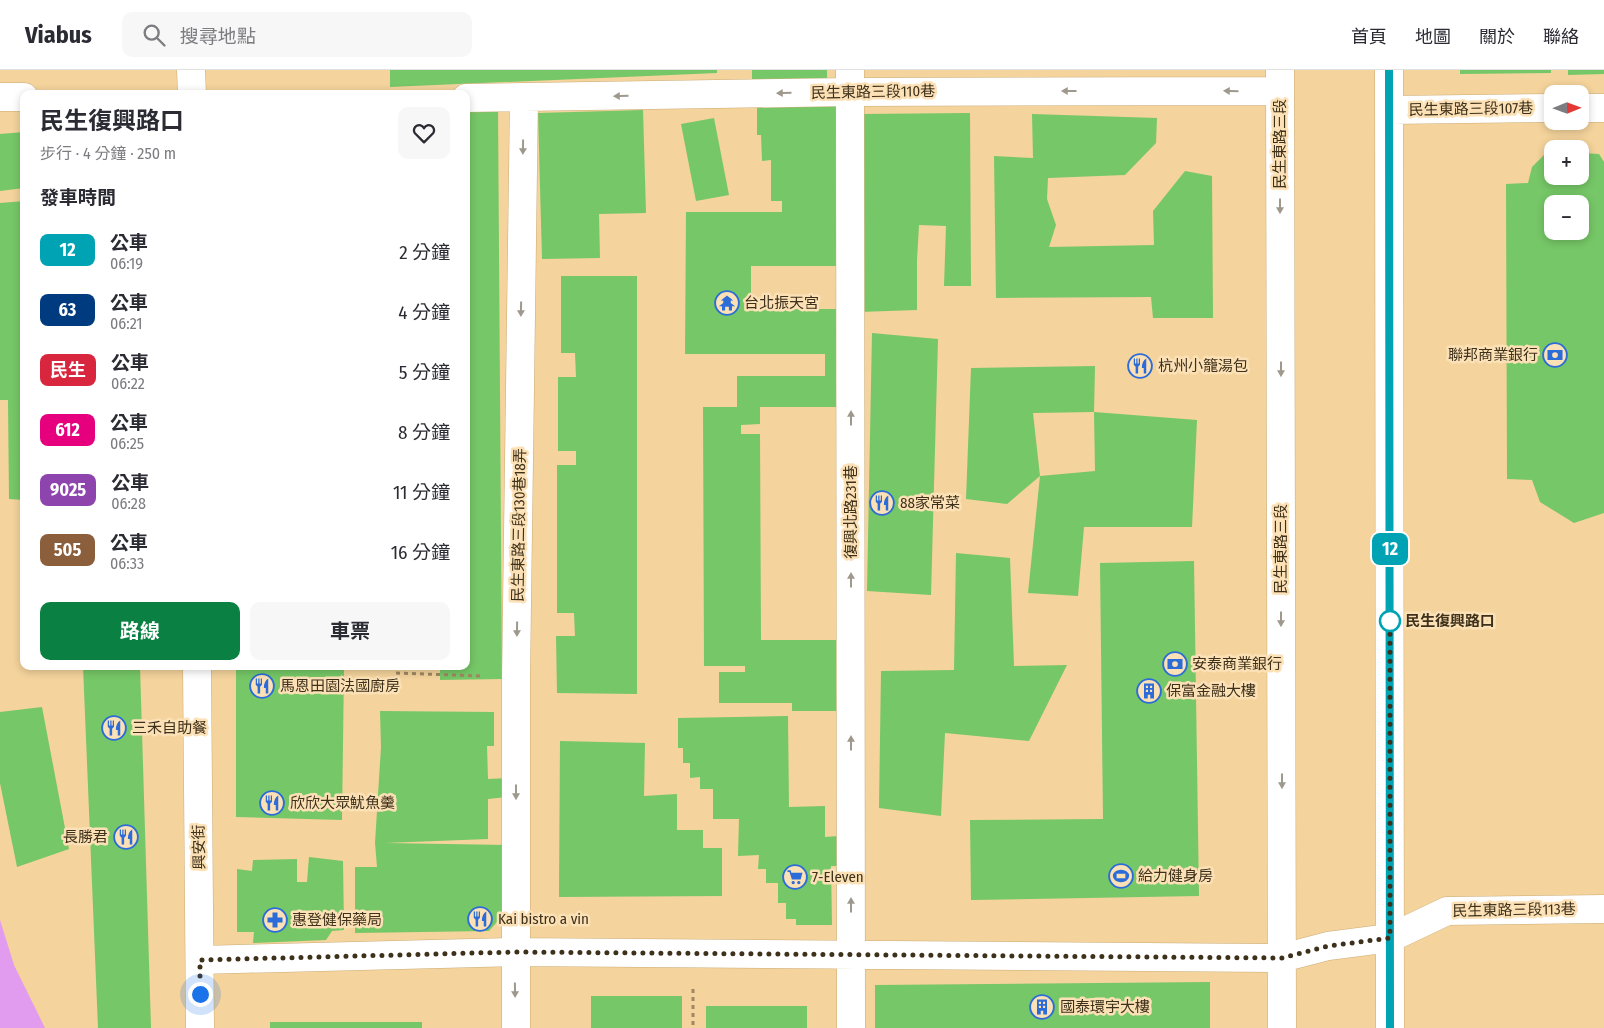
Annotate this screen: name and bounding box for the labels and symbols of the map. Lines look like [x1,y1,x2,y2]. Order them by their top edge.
street label: 民生東路三段110巷 [811,82,935,102]
north arrow [1544,85,1589,130]
one-way arrow [1223,86,1239,94]
one-way arrow [1060,87,1076,95]
one-way arrow [775,89,791,97]
one-way arrow [613,92,629,100]
street label: 民生東路三段 [1271,99,1289,189]
street label: 民生東路三段107巷 [1409,99,1533,119]
one-way arrow [519,139,527,155]
one-way arrow [1276,198,1284,214]
temple icon: 台北振天宮 [714,290,740,316]
place label: 台北振天宮 [744,294,819,312]
one-way arrow [517,301,525,317]
bank icon: 聯邦商業銀行 [1542,342,1568,368]
place label: 聯邦商業銀行 [1448,346,1538,364]
restaurant icon: 杭州小籠湯包 [1127,353,1153,379]
place label: 杭州小籠湯包 [1158,357,1248,375]
one-way arrow [1277,361,1285,377]
one-way arrow [847,410,855,426]
street label: 民生東路三段130巷18弄 [509,448,529,602]
street label: 復興北路231巷 [842,465,860,559]
restaurant icon: 88家常菜 [869,490,895,516]
place label: 88家常菜 [900,494,960,512]
street label: 民生東路三段 [1272,504,1290,594]
line badge: 12 [1368,533,1412,565]
one-way arrow [847,572,855,588]
marker: 民生復興路口 [1379,610,1401,632]
one-way arrow [1277,611,1285,627]
place label: 民生復興路口 [1405,612,1495,630]
one-way arrow [513,621,521,637]
bank icon: 安泰商業銀行 [1162,651,1188,677]
place label: 安泰商業銀行 [1192,655,1282,673]
restaurant icon: 馬恩田園法國廚房 [249,673,275,699]
place label: 馬恩田園法國廚房 [280,677,400,695]
building icon: 保富金融大樓 [1136,678,1162,704]
place label: 保富金融大樓 [1166,682,1256,700]
restaurant icon: 三禾自助餐 [101,715,127,741]
place label: 三禾自助餐 [132,719,207,737]
one-way arrow [847,735,855,751]
one-way arrow [1278,773,1286,789]
one-way arrow [512,784,520,800]
restaurant icon: 欣欣大眾魷魚羹 [259,790,285,816]
place label: 欣欣大眾魷魚羹 [290,794,395,812]
restaurant icon: 長勝君 [113,824,139,850]
street label: 興安街 [190,824,208,870]
place label: 長勝君 [63,828,108,846]
sports icon: 給力健身房 [1108,863,1134,889]
supermarket icon: 7-Eleven [782,864,808,890]
place label: 給力健身房 [1138,867,1213,885]
place label: 7-Eleven [812,868,864,886]
one-way arrow [847,897,855,913]
street label: 民生東路三段113巷 [1452,900,1576,920]
restaurant icon: Kai bistro a vin [467,906,493,932]
pharmacy icon: 惠登健保藥局 [262,907,288,933]
place label: Kai bistro a vin [498,910,589,928]
place label: 惠登健保藥局 [292,911,382,929]
your location [188,982,213,1007]
one-way arrow [511,982,519,998]
building icon: 國泰環宇大樓 [1029,994,1055,1020]
place label: 國泰環宇大樓 [1060,998,1150,1016]

